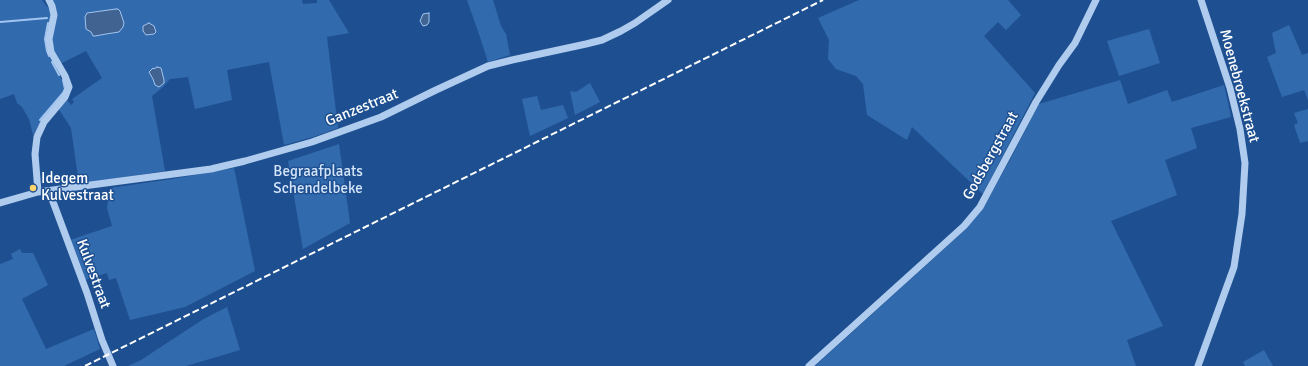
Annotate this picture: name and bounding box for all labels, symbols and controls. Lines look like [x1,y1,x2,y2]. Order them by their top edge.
street label: Moenebroekstraat [1215,27,1263,145]
street label: Ganzestraat [323,85,401,131]
street label: Godsbergstraat [959,109,1023,203]
park label: Begraafplaats Schendelbeke [273,163,363,198]
place label: Idegem Kulvestraat [41,170,114,205]
marker: Idegem Kulvestraat [28,183,38,193]
street label: Kulvestraat [72,237,114,311]

